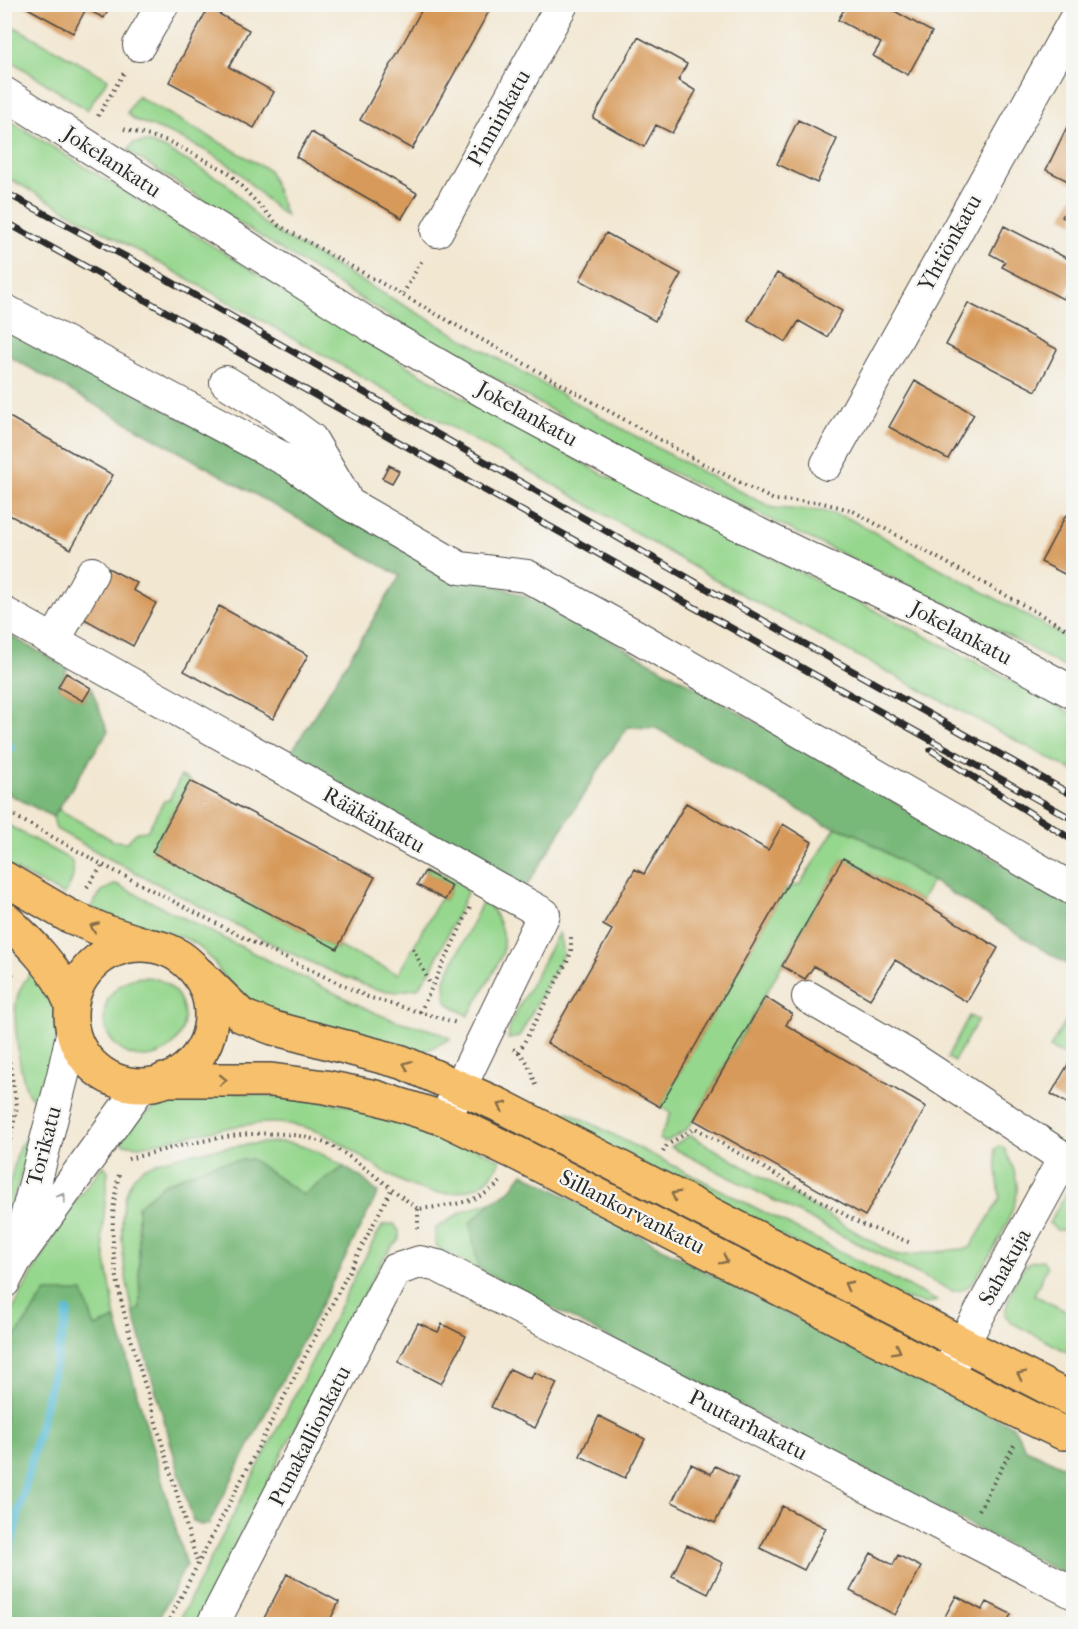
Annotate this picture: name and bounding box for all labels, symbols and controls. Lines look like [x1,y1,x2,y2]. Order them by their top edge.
street label: Pinninkatu [462,65,536,171]
street label: Jokelankatu [57,120,166,204]
street label: Yhtiönkatu [912,189,988,297]
street label: Jokelankatu [470,375,582,453]
street label: Jokelankatu [904,594,1017,671]
street label: Rääkänkatu [318,781,430,859]
one-way arrow [89,922,100,934]
one-way arrow [402,1060,413,1072]
one-way arrow [218,1074,227,1086]
one-way arrow [497,1102,508,1114]
street label: Torikatu [21,1103,67,1189]
street label: Sillankorvankatu [555,1164,710,1260]
one-way arrow [671,1191,682,1202]
one-way arrow [55,1192,66,1203]
street label: Sahakuja [973,1223,1037,1310]
one-way arrow [717,1253,728,1264]
one-way arrow [843,1281,854,1293]
one-way arrow [890,1342,901,1354]
street label: Punakallionkatu [263,1361,357,1511]
one-way arrow [1017,1370,1028,1382]
street label: Puutarhakatu [684,1384,812,1466]

